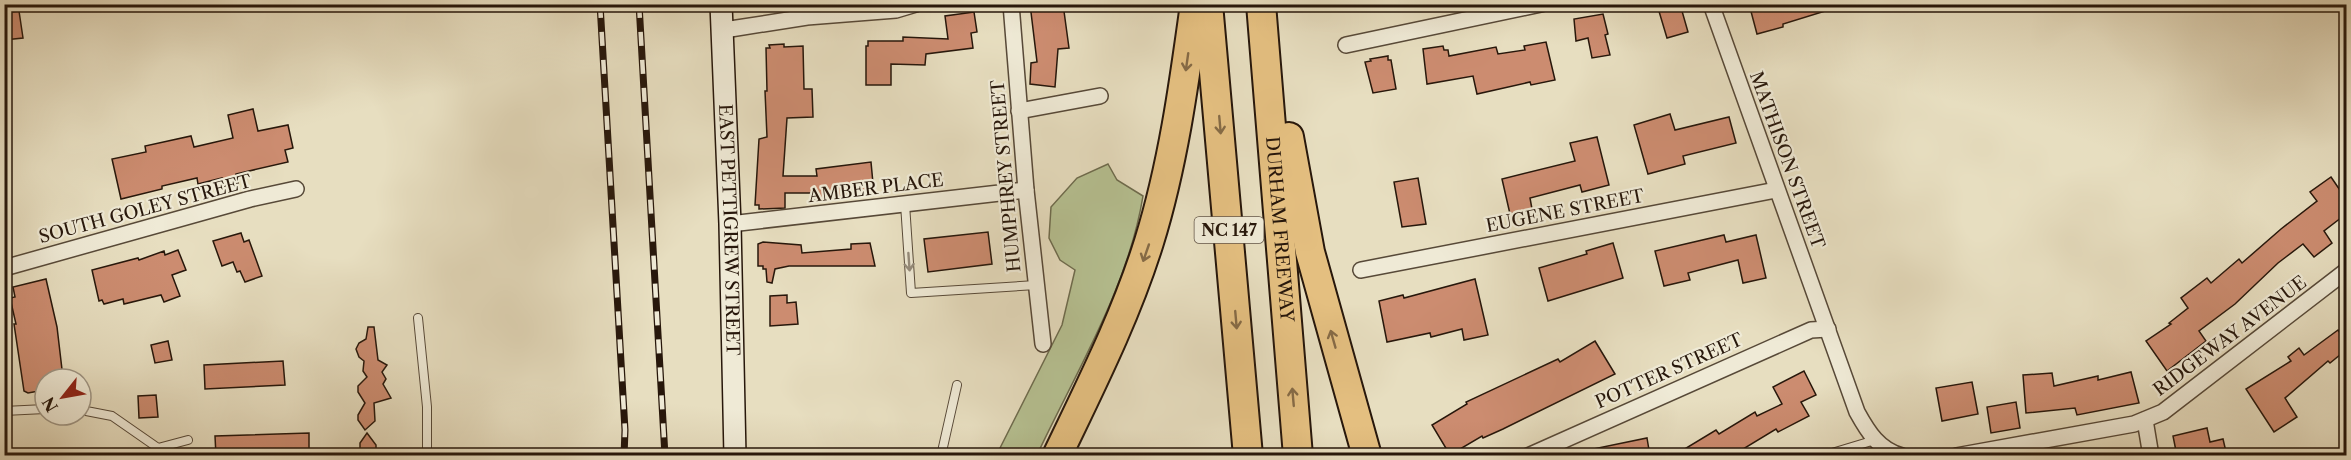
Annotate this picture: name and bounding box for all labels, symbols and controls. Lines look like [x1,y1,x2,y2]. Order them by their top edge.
one-way arrow [1181,52,1192,72]
street label: MATHISON STREET [1745,68,1829,252]
street label: HUMPHREY STREET [987,78,1025,273]
street label: EAST PETTIGREW STREET [714,104,744,356]
one-way arrow [1215,115,1226,135]
street label: DURHAM FREEWAY [1261,136,1298,324]
street label: AMBER PLACE [806,169,945,207]
street label: SOUTH GOLEY STREET [36,170,254,248]
street label: EUGENE STREET [1484,185,1647,237]
road number: NC 147 [1194,217,1264,243]
one-way arrow [1139,243,1150,262]
one-way arrow [904,252,915,272]
street label: RIDGEWAY AVENUE [2149,271,2311,401]
one-way arrow [1231,309,1242,329]
street label: POTTER STREET [1592,328,1747,413]
one-way arrow [1327,330,1338,349]
north arrow [33,367,93,427]
one-way arrow [1287,388,1298,408]
text: N [38,394,62,416]

